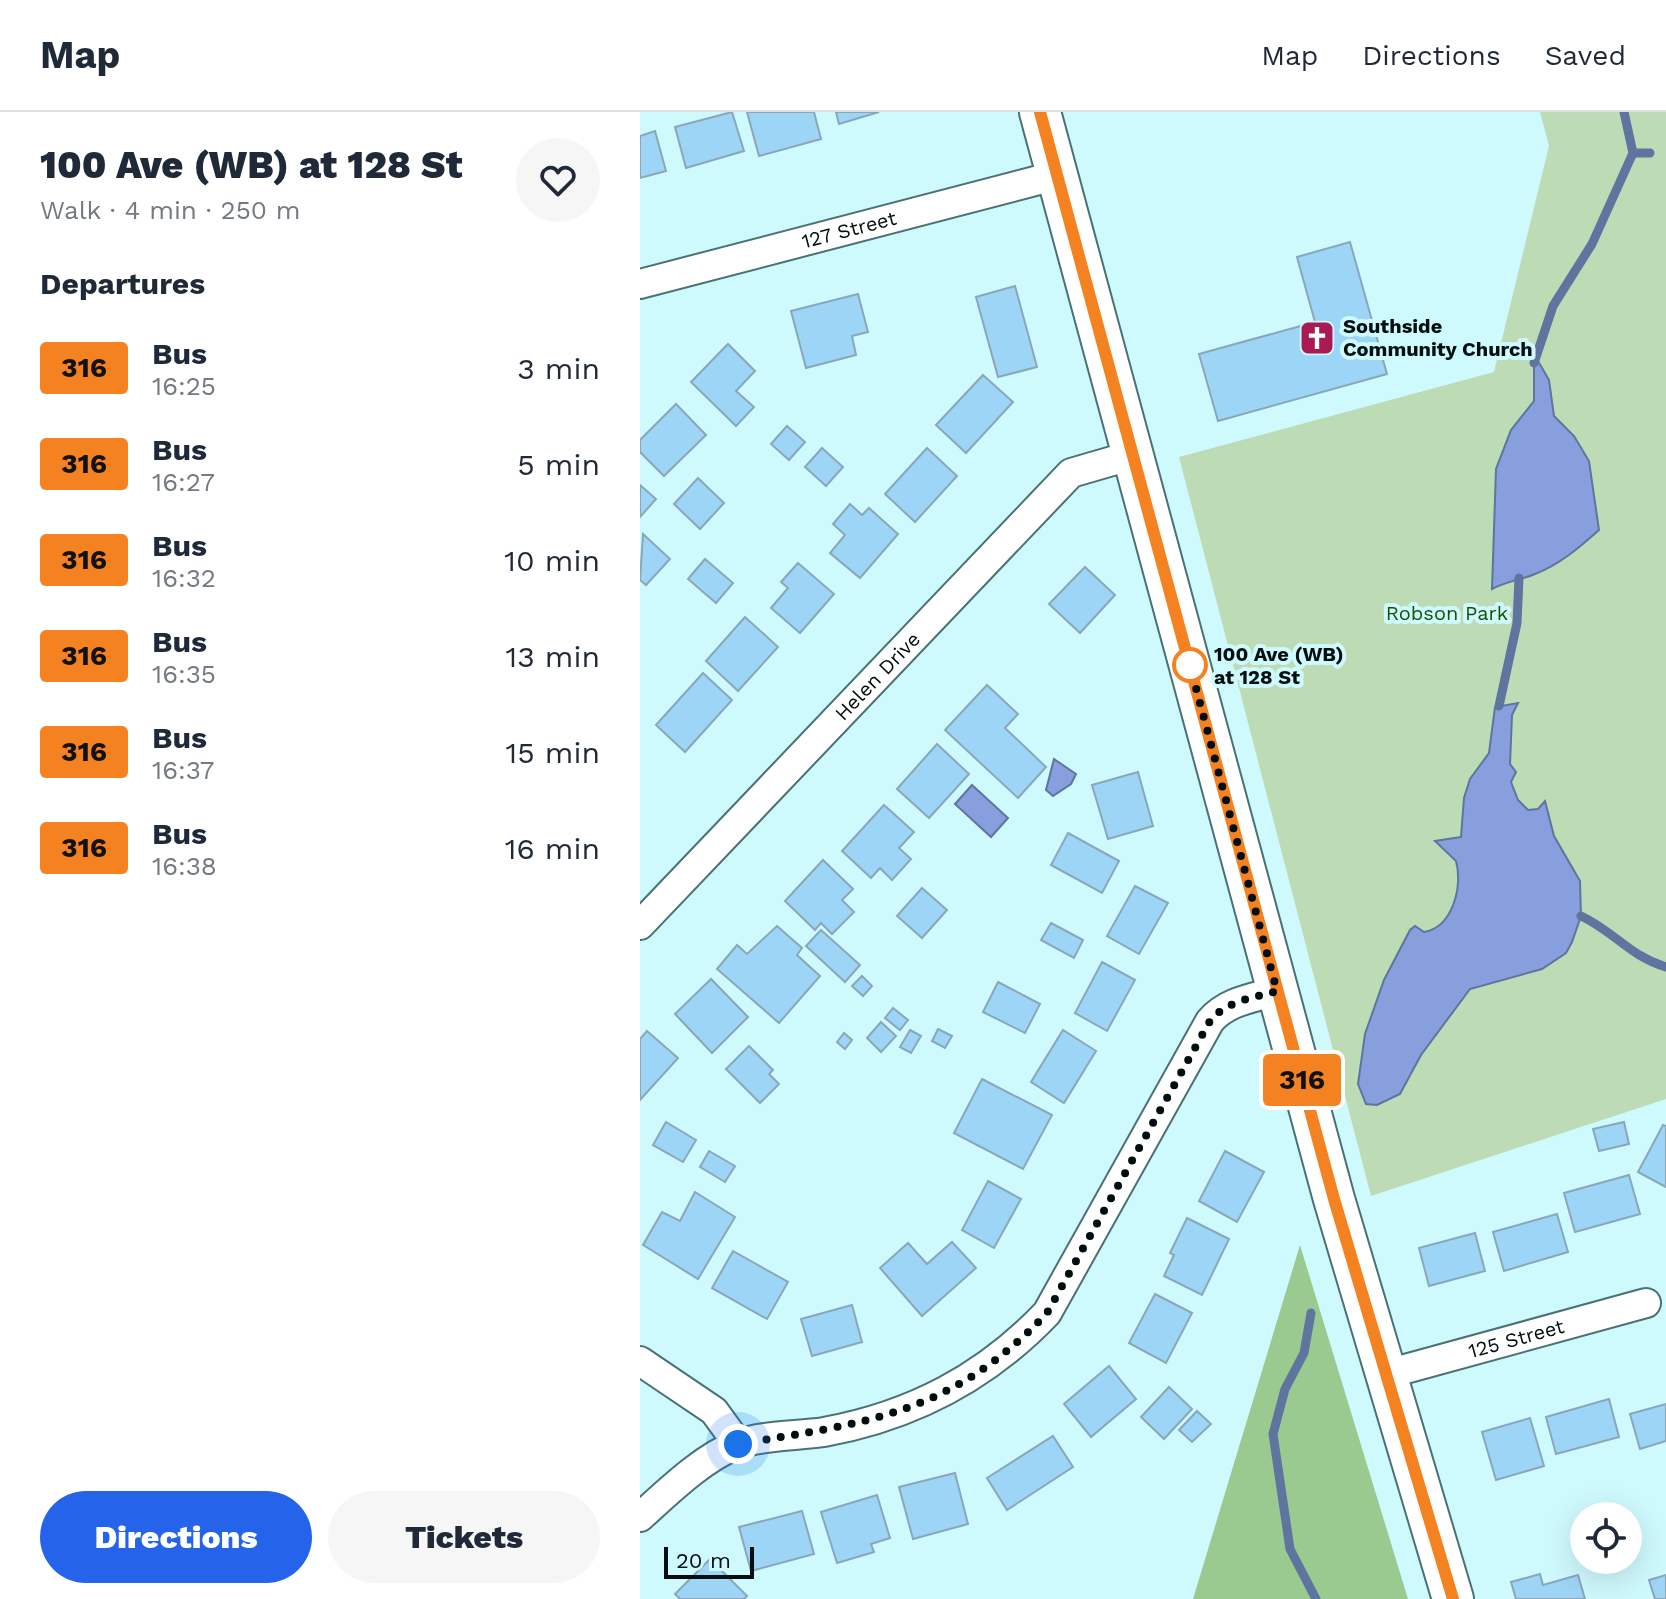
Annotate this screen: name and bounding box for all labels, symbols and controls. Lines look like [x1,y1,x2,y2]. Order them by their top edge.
text: Map [40,33,120,77]
text: Map [1261,39,1318,72]
text: Directions [1362,39,1501,72]
text: Saved [1545,39,1626,72]
button: heart [516,138,600,222]
text: 100 Ave (WB) at 128 St [40,143,463,187]
text: Walk · 4 min · 250 m [40,195,301,225]
street label: 127 Street [799,206,899,253]
text: Departures [40,266,205,301]
place label: Southside Community Church [1343,314,1533,361]
church icon: Southside Community Church [1298,319,1336,357]
text: Bus [152,336,207,371]
text: 316 [61,351,107,384]
text: 3 min [517,351,600,386]
text: 16:25 [152,371,216,401]
text: Bus [152,432,207,467]
text: 316 [61,447,107,480]
text: 5 min [517,447,600,482]
text: 16:27 [152,467,215,497]
text: Bus [152,528,207,563]
text: 316 [61,543,107,576]
text: 10 min [504,543,600,578]
text: 16:32 [152,563,216,593]
park label: Robson Park [1386,601,1508,625]
text: Bus [152,624,207,659]
street label: Helen Drive [830,627,925,725]
text: 316 [61,639,107,672]
text: 13 min [505,639,600,674]
place label: 100 Ave (WB) at 128 St [1214,642,1344,689]
marker: 100 Ave (WB) at 128 St [1173,648,1207,682]
text: 16:35 [152,659,216,689]
text: Bus [152,720,207,755]
text: 316 [61,735,107,768]
text: 15 min [505,735,600,770]
text: 16:37 [152,755,214,785]
text: Bus [152,816,207,851]
text: 316 [61,831,107,864]
text: 16 min [505,831,600,866]
text: 16:38 [152,851,217,881]
line badge: 316 [1256,1054,1348,1106]
text: 316 [1279,1063,1325,1096]
street label: 125 Street [1466,1314,1567,1363]
your location [718,1424,758,1464]
button: Directions [40,1491,312,1583]
button: Tickets [328,1491,600,1583]
map controls [1570,1502,1642,1574]
button: locate [1570,1502,1642,1574]
scale bar [664,1543,754,1579]
text: 20 m [676,1548,731,1573]

